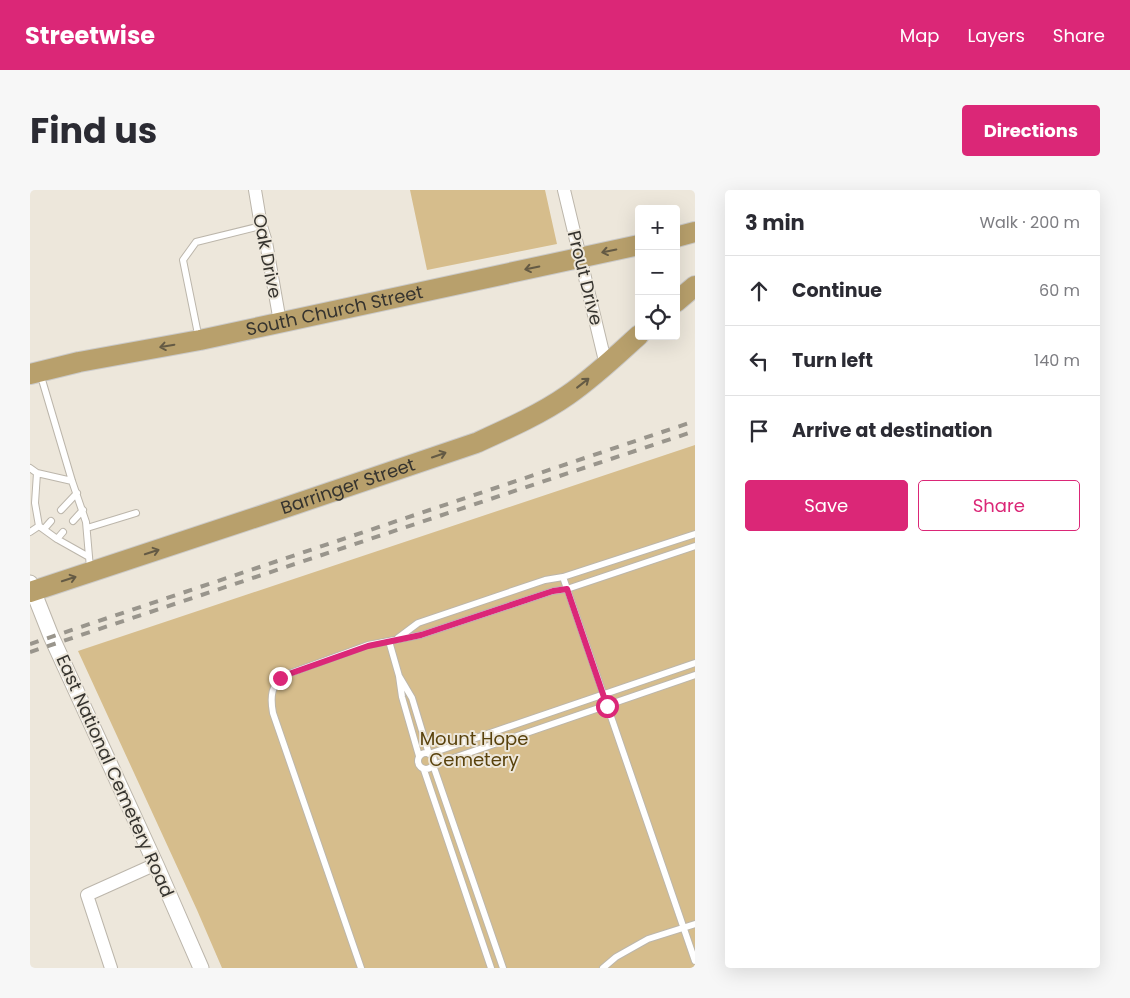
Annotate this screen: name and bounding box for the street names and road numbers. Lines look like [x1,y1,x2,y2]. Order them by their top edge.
street label: Oak Drive [247,212,288,300]
street label: Prout Drive [562,228,609,328]
street label: South Church Street [244,279,425,342]
street label: Barringer Street [277,452,418,520]
street label: East National Cemetery Road [50,650,180,901]

